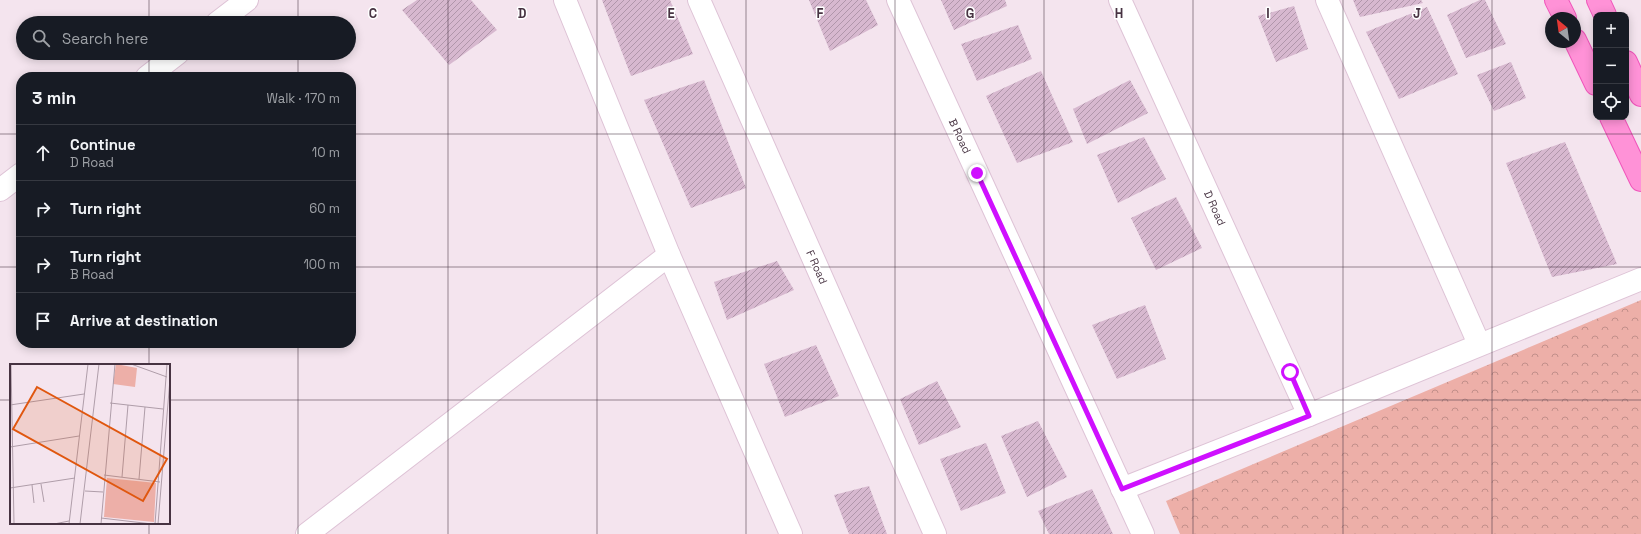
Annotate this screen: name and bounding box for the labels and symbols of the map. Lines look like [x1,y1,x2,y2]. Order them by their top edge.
text: C [369,5,377,22]
text: D [518,5,527,22]
text: E [667,5,675,22]
text: F [817,5,824,22]
text: G [966,5,974,22]
text: H [1115,5,1123,22]
text: I [1266,5,1270,22]
text: J [1413,5,1421,22]
north arrow [1545,12,1581,48]
street label: B Road [946,116,974,156]
route end [968,164,986,182]
street label: D Road [1201,188,1229,228]
street label: F Road [803,248,831,286]
route start [1281,363,1299,381]
inset map [10,364,170,524]

